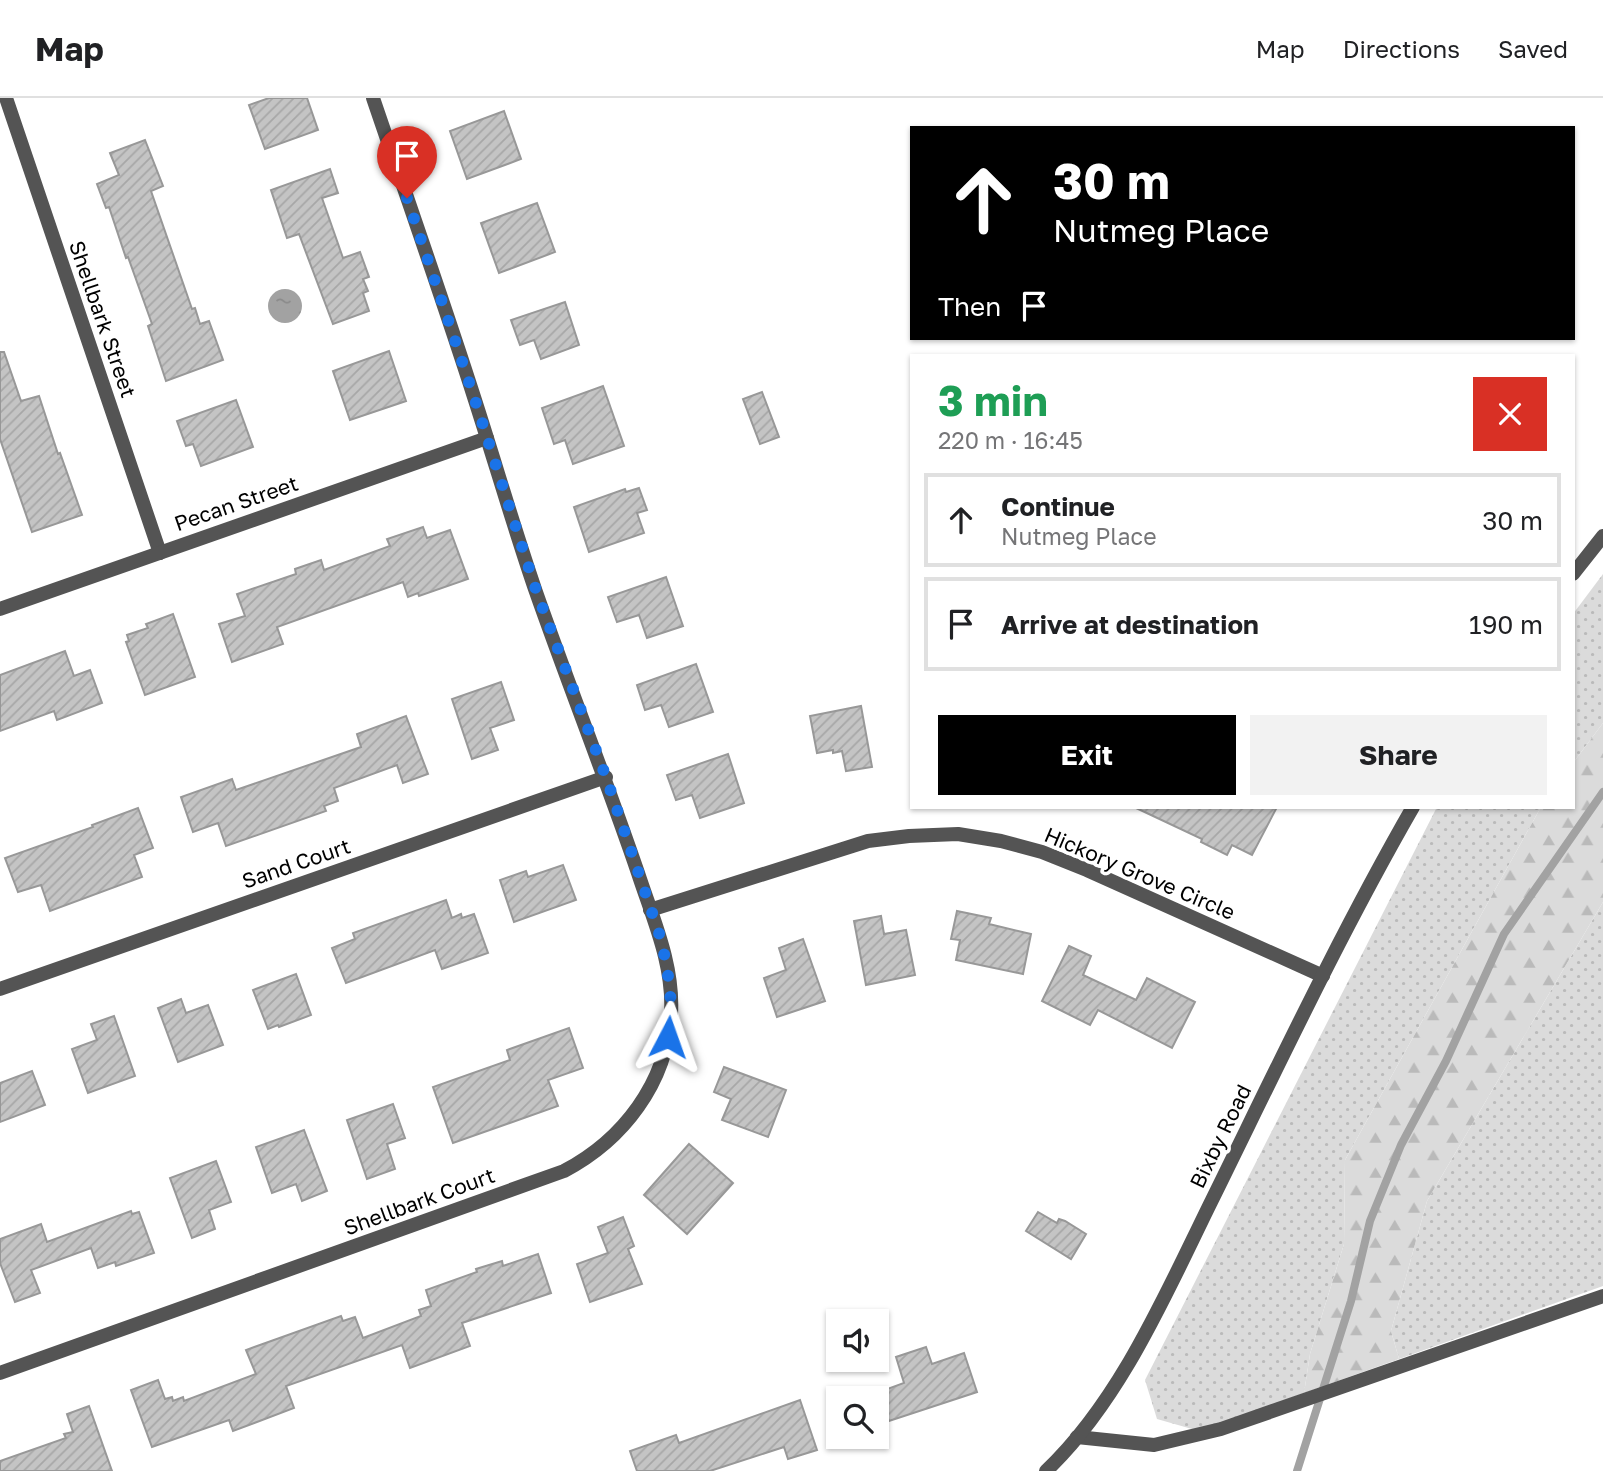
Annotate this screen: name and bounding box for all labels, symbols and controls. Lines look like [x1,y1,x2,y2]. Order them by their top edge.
text: Map [35,29,104,68]
text: Map [1256,34,1305,63]
text: Directions [1343,34,1460,63]
text: Saved [1498,34,1568,63]
pin [377,126,437,198]
icon: arrive [388,137,426,175]
text: 30 m [1053,151,1170,210]
icon: ahead [938,154,1029,245]
text: Nutmeg Place [1053,211,1269,249]
street label: Shellbark Street [64,237,142,401]
icon: arrive [1015,287,1053,325]
text: Then [938,291,1001,322]
text: 3 min [938,375,1048,425]
button: close [1473,377,1547,451]
text: 220 m · 16:45 [938,426,1083,454]
street label: Pecan Street [171,470,301,536]
text: Continue [1001,491,1115,522]
icon: ahead [942,501,980,539]
text: 30 m [1482,505,1543,536]
text: Nutmeg Place [1001,522,1156,550]
icon: arrive [942,605,980,643]
text: Arrive at destination [1001,609,1259,640]
text: 190 m [1469,609,1543,640]
button: Exit [938,715,1236,795]
button: Share [1250,715,1547,795]
street label: Hickory Grove Circle [1041,821,1239,925]
street label: Sand Court [238,832,354,894]
position arrow [631,1000,705,1074]
street label: Bixby Road [1184,1080,1256,1192]
street label: Shellbark Court [340,1162,498,1240]
map controls [826,1309,889,1449]
button: sound [826,1309,889,1372]
button: search [826,1386,889,1449]

